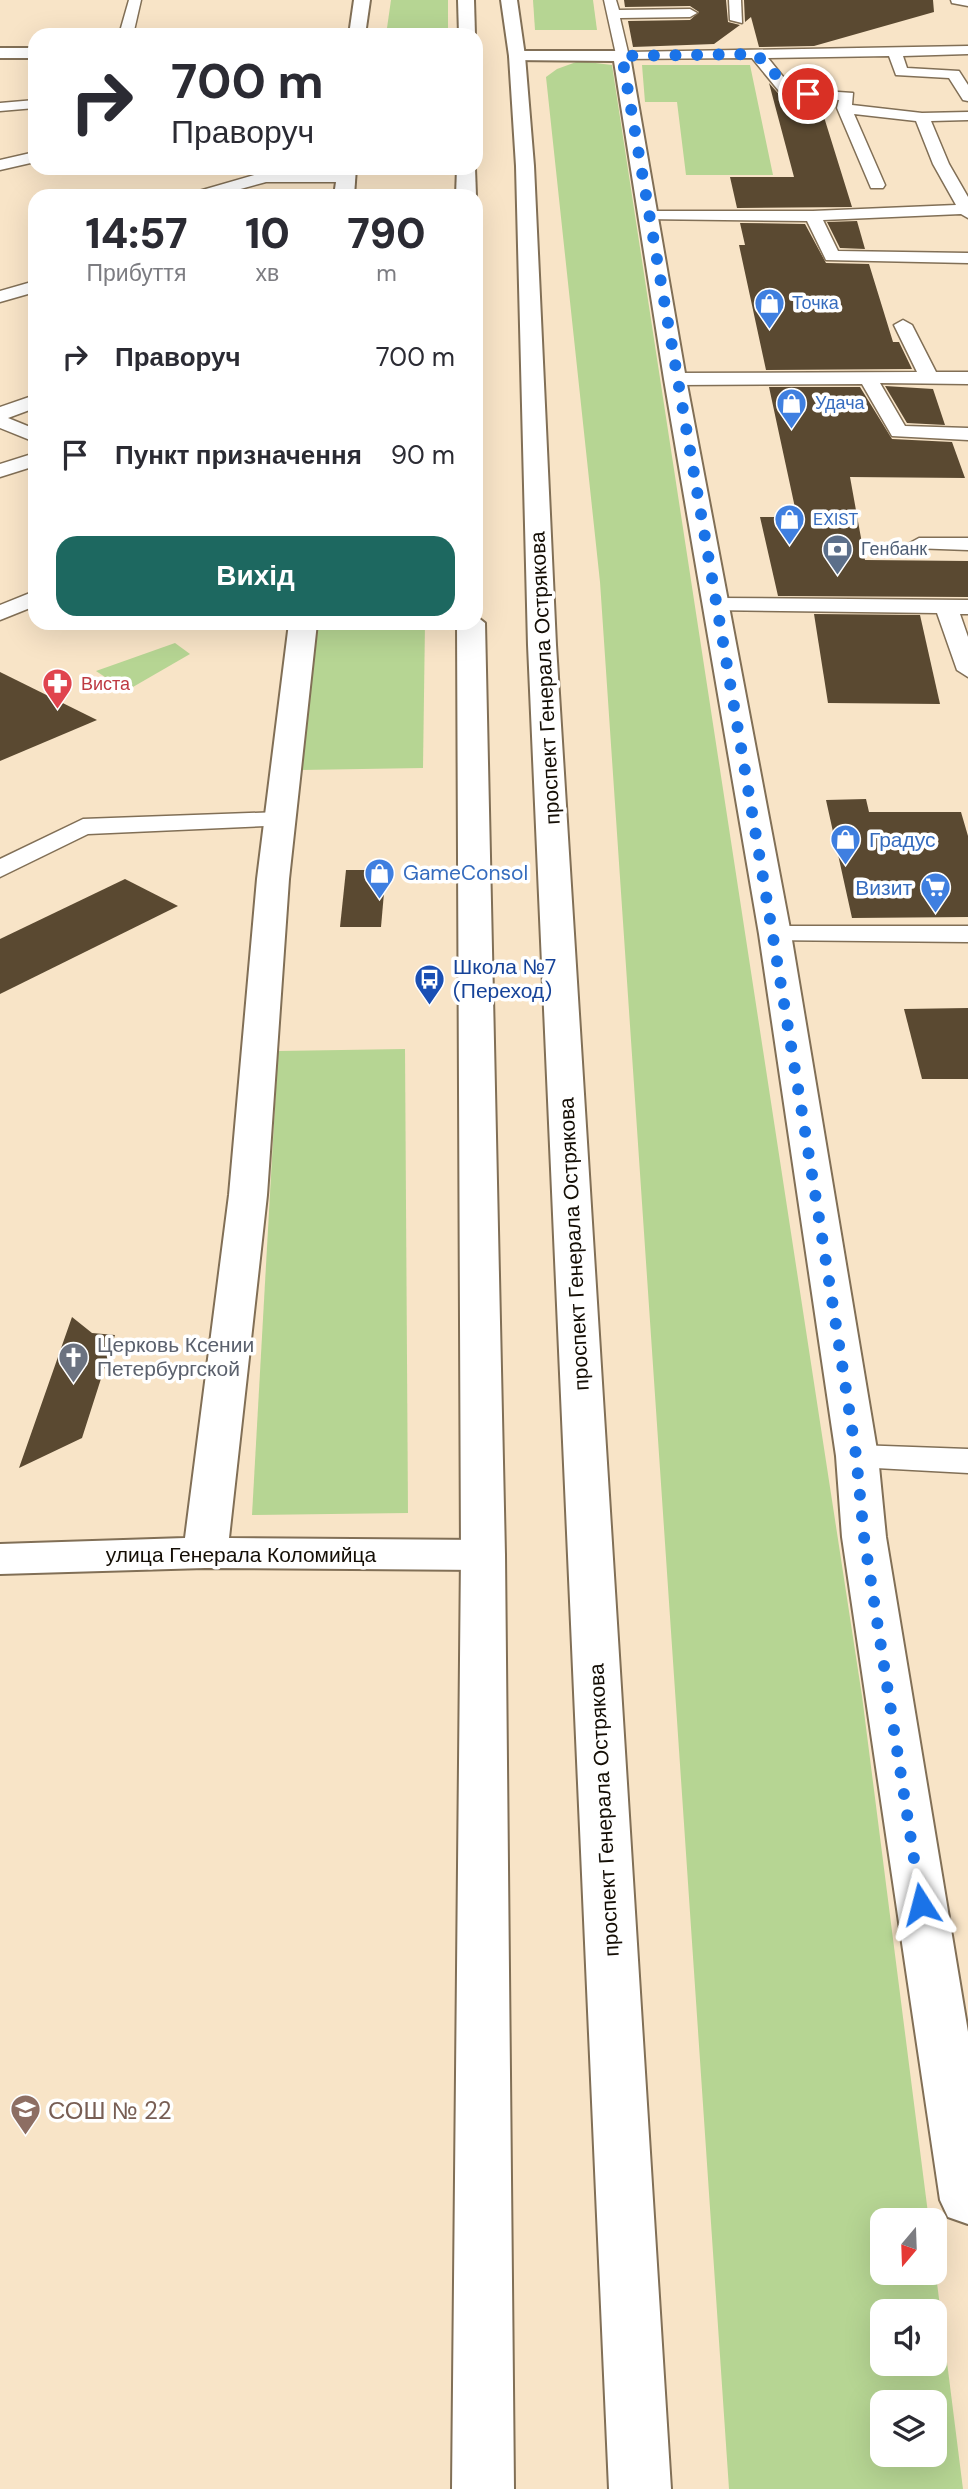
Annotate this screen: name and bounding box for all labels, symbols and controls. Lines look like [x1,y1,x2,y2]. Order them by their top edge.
text: 700 m [171,49,324,113]
icon: right [56,56,147,147]
pin [778,64,838,124]
icon: arrive [789,75,827,113]
text: Праворуч [171,111,314,153]
text: 14:57 [85,206,188,261]
text: 10 [245,206,290,261]
text: 790 [347,206,426,261]
text: Прибуття [87,258,186,288]
text: хв [256,258,279,288]
text: m [376,258,397,288]
shop icon: Точка [752,286,786,330]
place label: Точка [792,291,840,315]
icon: right [56,338,94,376]
text: Праворуч [115,340,241,374]
text: 700 m [376,340,455,374]
shop icon: Удача [775,386,809,430]
place label: Удача [815,391,866,415]
icon: arrive [56,436,94,474]
text: Пункт призначення [115,438,362,472]
text: 90 m [391,438,455,472]
shop icon: EXIST [773,502,807,546]
place label: EXIST [813,507,858,531]
street label: проспект Генерала Острякова [523,530,567,825]
bank icon: Генбанк [821,532,855,576]
button: Вихід [56,536,455,616]
place label: Генбанк [861,537,927,561]
pharmacy icon: Виста [41,667,75,711]
place label: Виста [81,672,131,696]
shop icon: Градус [829,823,863,867]
place label: Градус [869,826,936,854]
shop icon: GameConsol [363,856,397,900]
place label: GameConsol [403,859,528,887]
supermarket icon: Визит [918,871,952,915]
place label: Визит [855,874,912,902]
place label: Школа №7 (Переход) [453,953,556,1005]
bus stop icon: Школа №7 (Переход) [413,962,447,1006]
street label: проспект Генерала Острякова [552,1096,596,1391]
place label: Церковь Ксении Петербургской [97,1331,254,1383]
church icon: Церковь Ксении Петербургской [57,1340,91,1384]
street label: улица Генерала Коломийца [106,1541,376,1569]
street label: проспект Генерала Острякова [582,1662,626,1957]
position arrow [884,1867,958,1941]
school or university icon: СОШ № 22 [8,2093,42,2137]
place label: СОШ № 22 [48,2095,172,2126]
north arrow [870,2208,947,2286]
map controls [870,2208,947,2467]
button: sound [870,2299,947,2376]
button: layers [870,2390,947,2467]

